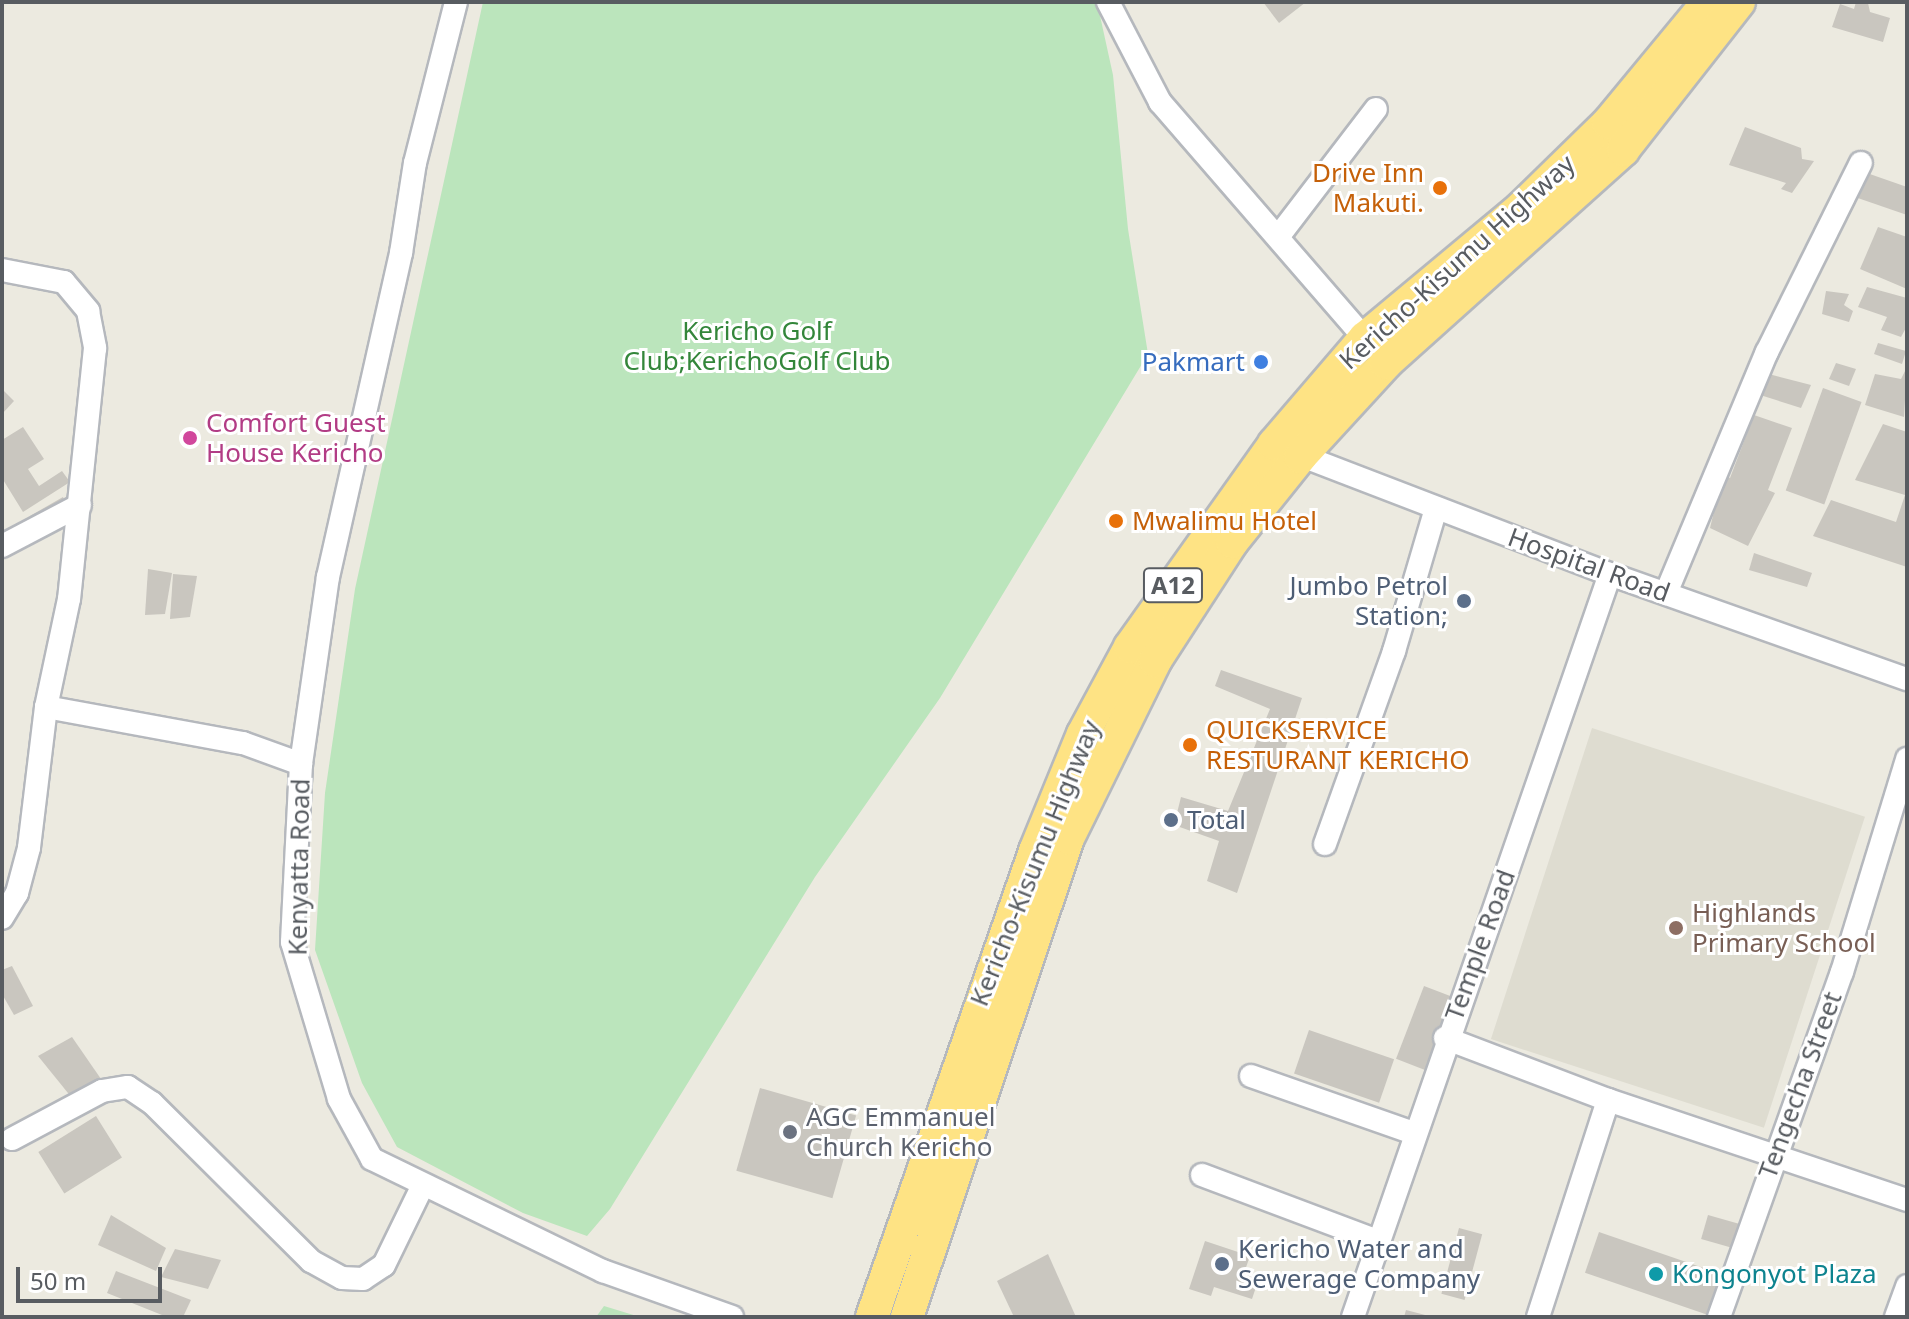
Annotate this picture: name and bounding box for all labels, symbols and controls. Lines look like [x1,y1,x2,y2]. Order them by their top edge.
street label: Kericho-Kisumu Highway [1333,148,1581,376]
place label: Drive Inn Makuti. [1312,157,1424,218]
marker: Drive Inn Makuti. [1431,179,1449,197]
park label: Kericho Golf Club;KerichoGolf Club [624,315,890,376]
place label: Pakmart [1142,346,1245,378]
marker: Pakmart [1252,353,1270,371]
place label: Comfort Guest House Kericho [206,407,386,468]
marker: Comfort Guest House Kericho [181,429,199,447]
place label: Mwalimu Hotel [1132,505,1317,537]
marker: Mwalimu Hotel [1107,512,1125,530]
street label: Hospital Road [1504,521,1674,609]
road number: A12 [1141,565,1205,605]
place label: Jumbo Petrol Station; [1290,570,1448,632]
marker: Jumbo Petrol Station; [1455,592,1473,610]
place label: QUICKSERVICE RESTURANT KERICHO [1206,714,1470,776]
street label: Kericho-Kisumu Highway [963,715,1107,1011]
marker: QUICKSERVICE RESTURANT KERICHO [1181,736,1199,754]
street label: Kenyatta Road [282,778,316,956]
place label: Total [1187,804,1246,836]
marker: Total [1162,811,1180,829]
street label: Temple Road [1438,865,1522,1025]
place label: Highlands Primary School [1692,897,1876,958]
marker: Highlands Primary School [1667,919,1685,937]
street label: Tengecha Street [1752,987,1848,1183]
place label: AGC Emmanuel Church Kericho [806,1101,995,1162]
marker: AGC Emmanuel Church Kericho [781,1123,799,1141]
place label: Kericho Water and Sewerage Company [1238,1233,1480,1294]
scale bar [20,1251,166,1301]
marker: Kericho Water and Sewerage Company [1213,1255,1231,1273]
place label: Kongonyot Plaza [1672,1258,1877,1290]
text: 50 m [30,1264,86,1297]
marker: Kongonyot Plaza [1647,1265,1665,1283]

